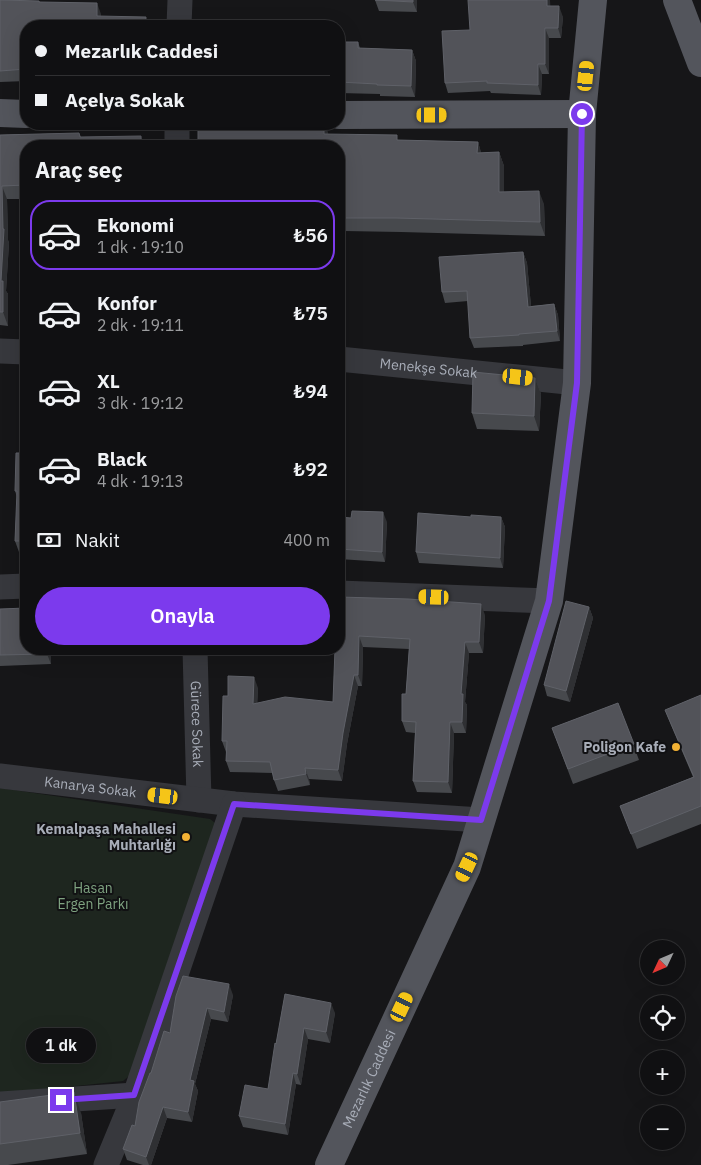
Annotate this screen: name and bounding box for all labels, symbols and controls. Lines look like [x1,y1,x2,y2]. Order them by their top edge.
text: Mezarlık Caddesi [65,39,218,63]
car [576,60,595,92]
text: Açelya Sokak [65,88,185,112]
route start [571,103,593,125]
car [417,108,447,123]
text: Araç seç [35,155,123,184]
icon: car [37,213,82,258]
text: Ekonomi [97,213,174,237]
text: ₺56 [294,223,328,247]
text: 1 dk · 19:10 [97,237,184,257]
icon: car [37,291,82,336]
text: Konfor [97,291,157,315]
text: ₺75 [294,301,328,325]
text: 2 dk · 19:11 [97,315,184,335]
street label: Menekşe Sokak [379,354,479,382]
car [502,368,533,386]
icon: car [37,369,82,414]
text: XL [97,369,120,393]
text: ₺94 [294,379,328,403]
text: 3 dk · 19:12 [97,393,184,413]
icon: car [37,447,82,492]
text: Black [97,447,147,471]
text: ₺92 [294,457,328,481]
text: 4 dk · 19:13 [97,471,184,491]
icon: cash [35,526,63,554]
text: Nakit [75,528,120,552]
text: 400 m [283,530,330,550]
button: Onayla [35,587,330,645]
car [418,589,449,605]
street label: Gürece Sokak [187,680,207,768]
place label: Poligon Kafe [583,738,666,756]
marker: Poligon Kafe [670,741,682,753]
street label: Kanarya Sokak [43,772,138,801]
car [147,787,178,805]
place label: Kemalpaşa Mahallesi Muhtarlığı [36,820,176,854]
marker: Kemalpaşa Mahallesi Muhtarlığı [180,831,192,843]
car [453,850,480,884]
park label: Hasan Ergen Parkı [57,879,129,913]
north arrow [640,940,685,985]
map controls [640,940,685,1150]
car [388,990,415,1024]
button: locate [640,995,685,1040]
street label: Mezarlık Caddesi [338,1027,399,1131]
callout: 1 dk [26,1028,96,1062]
text: 1 dk [45,1035,77,1055]
button: + [640,1050,685,1095]
route end [50,1089,72,1111]
button: − [640,1105,685,1150]

